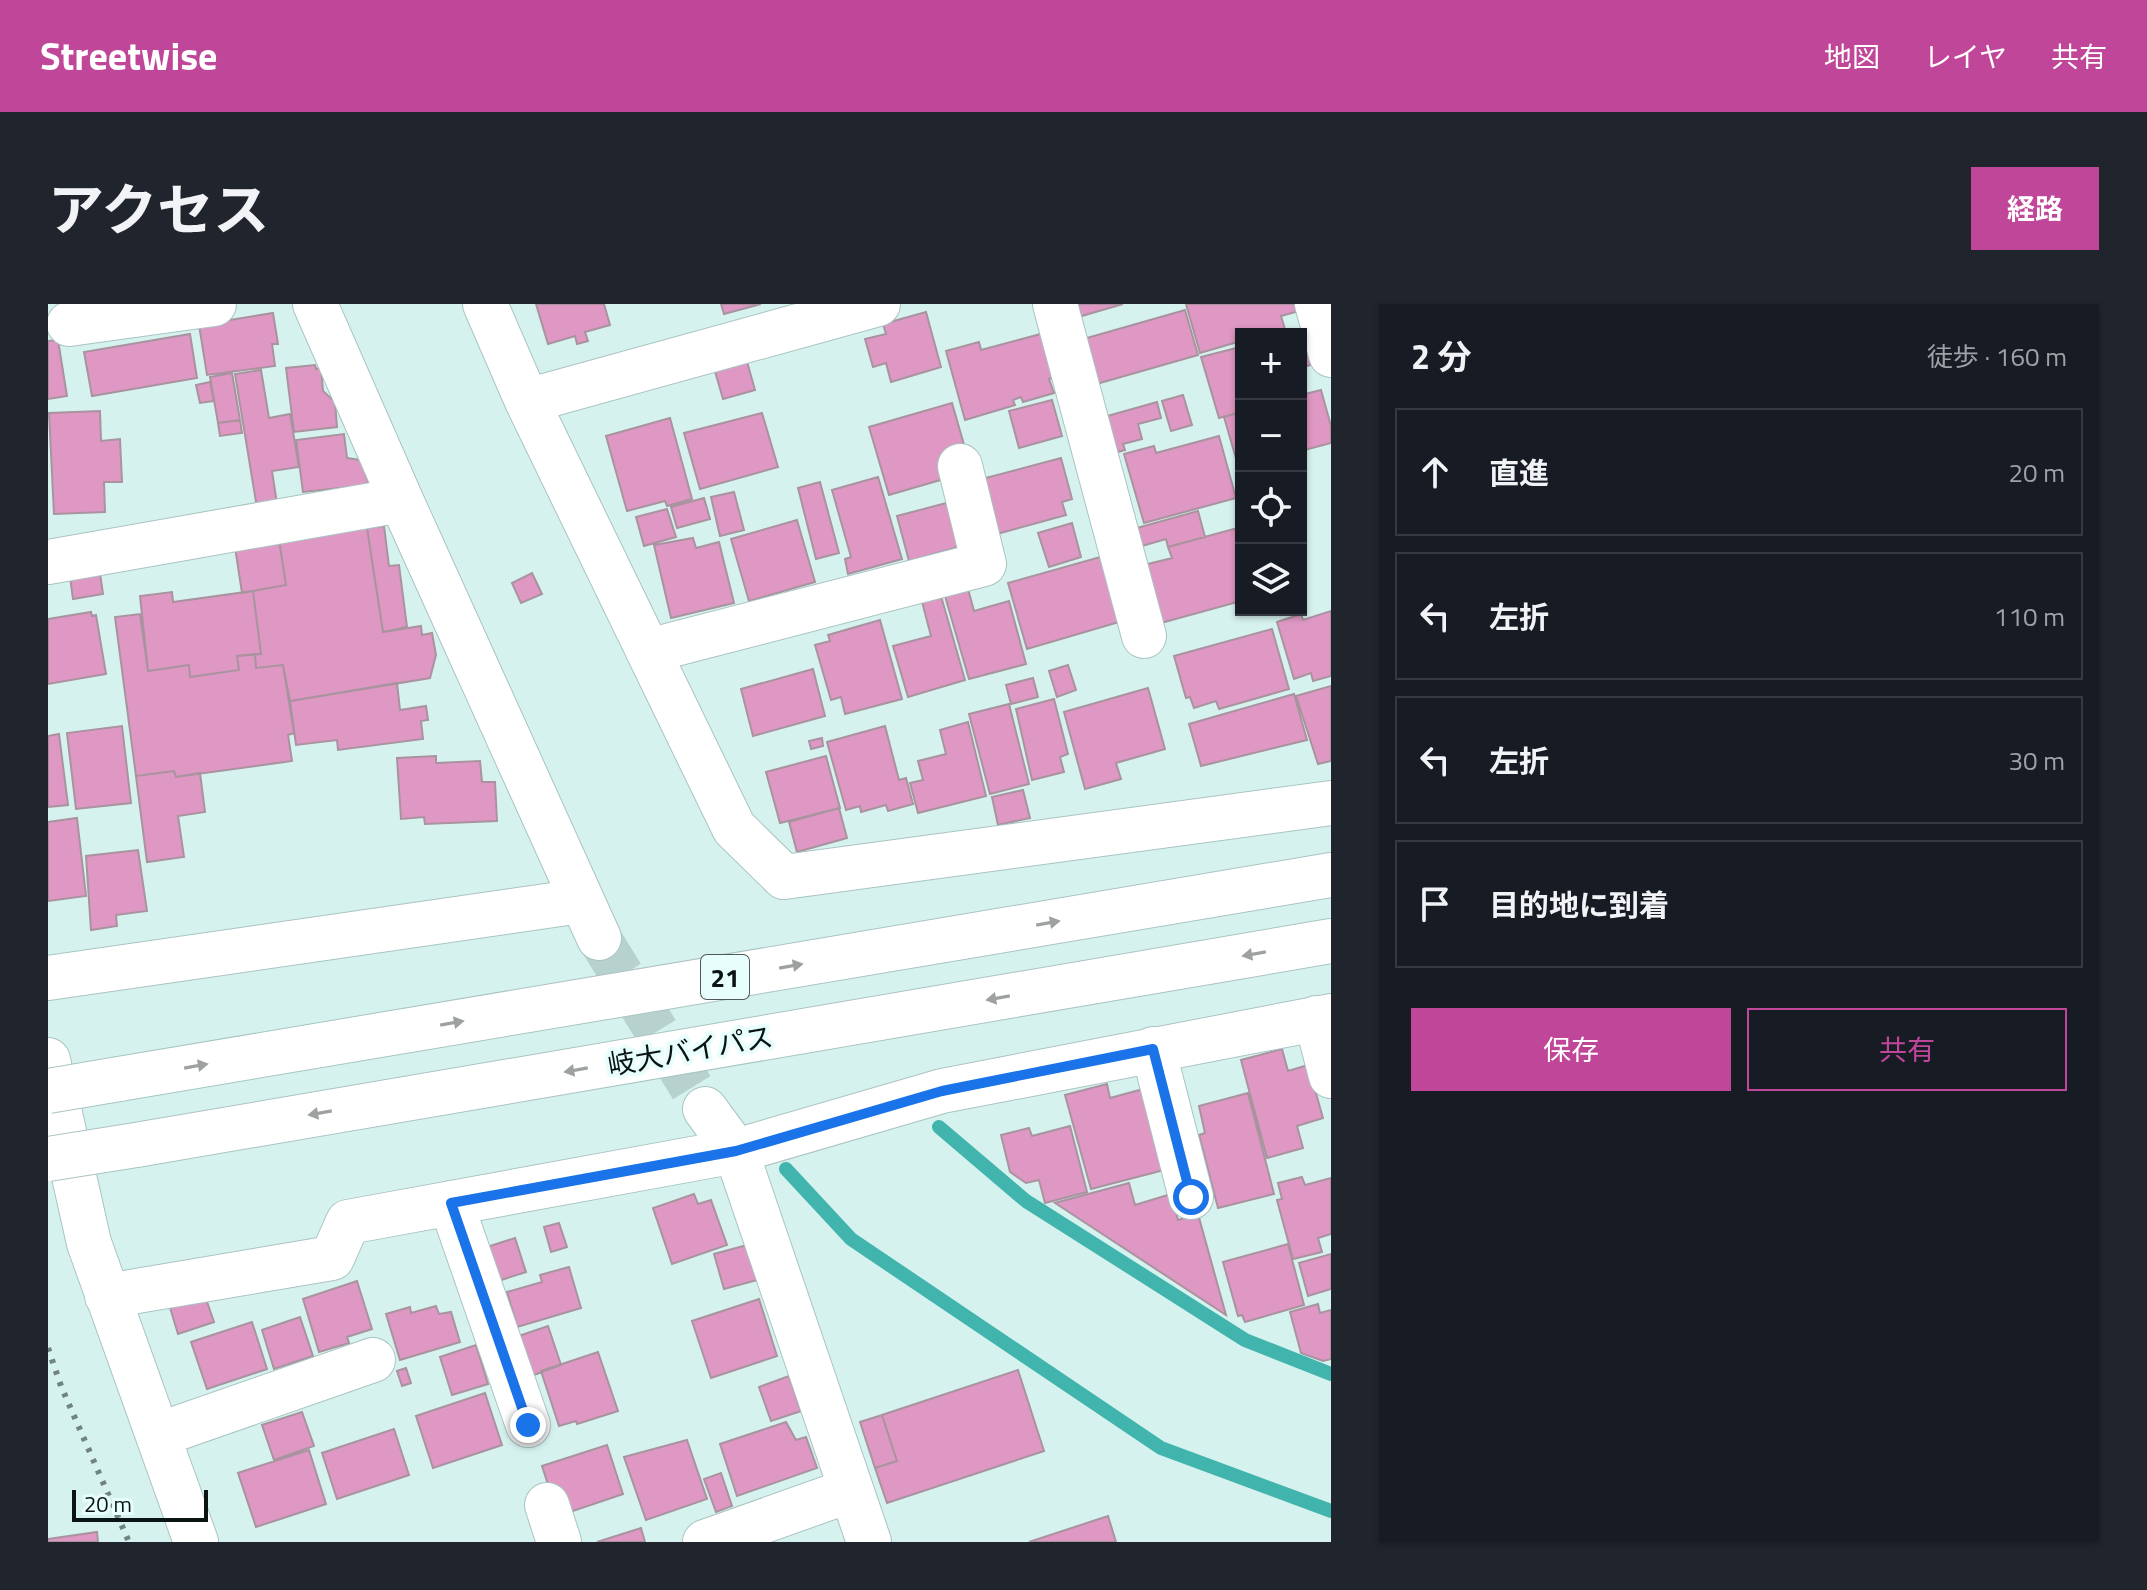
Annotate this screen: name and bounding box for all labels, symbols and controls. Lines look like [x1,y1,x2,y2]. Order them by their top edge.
text: Streetwise [40,27,218,85]
text: 地図 [1824,35,1880,78]
text: レイヤ [1924,35,2007,78]
text: 共有 [2051,35,2107,78]
text: アクセス [48,167,269,252]
button: 経路 [1971,167,2099,250]
map controls [1235,328,1307,616]
button: + [1235,328,1307,400]
text: 2 分 [1411,330,1472,382]
text: 徒歩 · 160 m [1927,337,2067,376]
button: − [1235,400,1307,472]
icon: ahead [1413,450,1457,494]
text: 直進 [1489,450,1549,496]
text: 20 m [2008,453,2065,492]
button: locate [1235,472,1307,544]
button: layers [1235,544,1307,616]
icon: left [1413,594,1457,638]
text: 左折 [1489,594,1549,640]
text: 110 m [1994,597,2065,636]
icon: left [1413,738,1457,782]
text: 左折 [1489,738,1549,784]
text: 30 m [2008,741,2065,780]
icon: arrive [1413,882,1457,926]
text: 目的地に到着 [1489,882,1669,928]
one-way arrow [1035,916,1060,928]
one-way arrow [1241,949,1266,961]
road number: 21 [701,955,749,999]
one-way arrow [779,959,804,971]
one-way arrow [985,992,1010,1005]
button: 保存 [1411,1008,1731,1091]
button: 共有 [1747,1008,2067,1091]
street label: 岐大バイパス [604,1014,776,1086]
one-way arrow [440,1016,465,1029]
one-way arrow [183,1059,208,1072]
one-way arrow [563,1064,588,1076]
one-way arrow [307,1108,332,1120]
route start [1173,1179,1209,1215]
route end [510,1407,546,1443]
scale bar [72,1486,208,1522]
text: 20 m [84,1487,132,1521]

